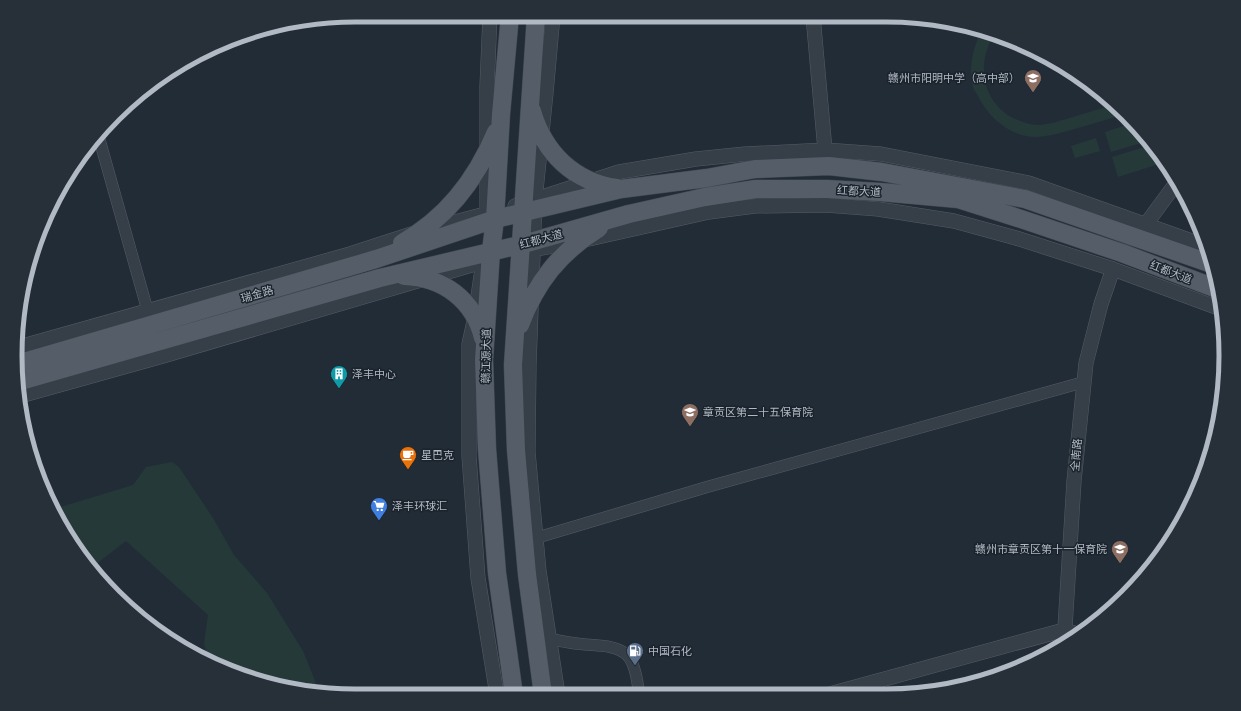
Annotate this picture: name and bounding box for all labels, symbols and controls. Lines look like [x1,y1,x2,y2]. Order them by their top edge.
school or university icon: 赣州市阳明中学（高中部） [1023,68,1043,93]
place label: 赣州市阳明中学（高中部） [888,71,1020,85]
street label: 红都大道 [837,183,881,199]
street label: 红都大道 [518,227,564,251]
street label: 红都大道 [1148,258,1194,286]
street label: 瑞金路 [239,283,275,305]
street label: 赣江源大道 [479,328,493,384]
building icon: 泽丰中心 [329,364,349,389]
place label: 泽丰中心 [352,367,396,381]
school or university icon: 章贡区第二十五保育院 [680,402,700,427]
place label: 章贡区第二十五保育院 [703,405,813,419]
street label: 全南路 [1068,438,1084,472]
cafe icon: 星巴克 [398,445,418,470]
place label: 星巴克 [421,448,454,462]
supermarket icon: 泽丰环球汇 [369,496,389,521]
place label: 泽丰环球汇 [392,499,447,513]
school or university icon: 赣州市章贡区第十一保育院 [1110,539,1130,564]
place label: 赣州市章贡区第十一保育院 [975,542,1107,556]
fuel station icon: 中国石化 [625,641,645,666]
place label: 中国石化 [648,644,692,658]

